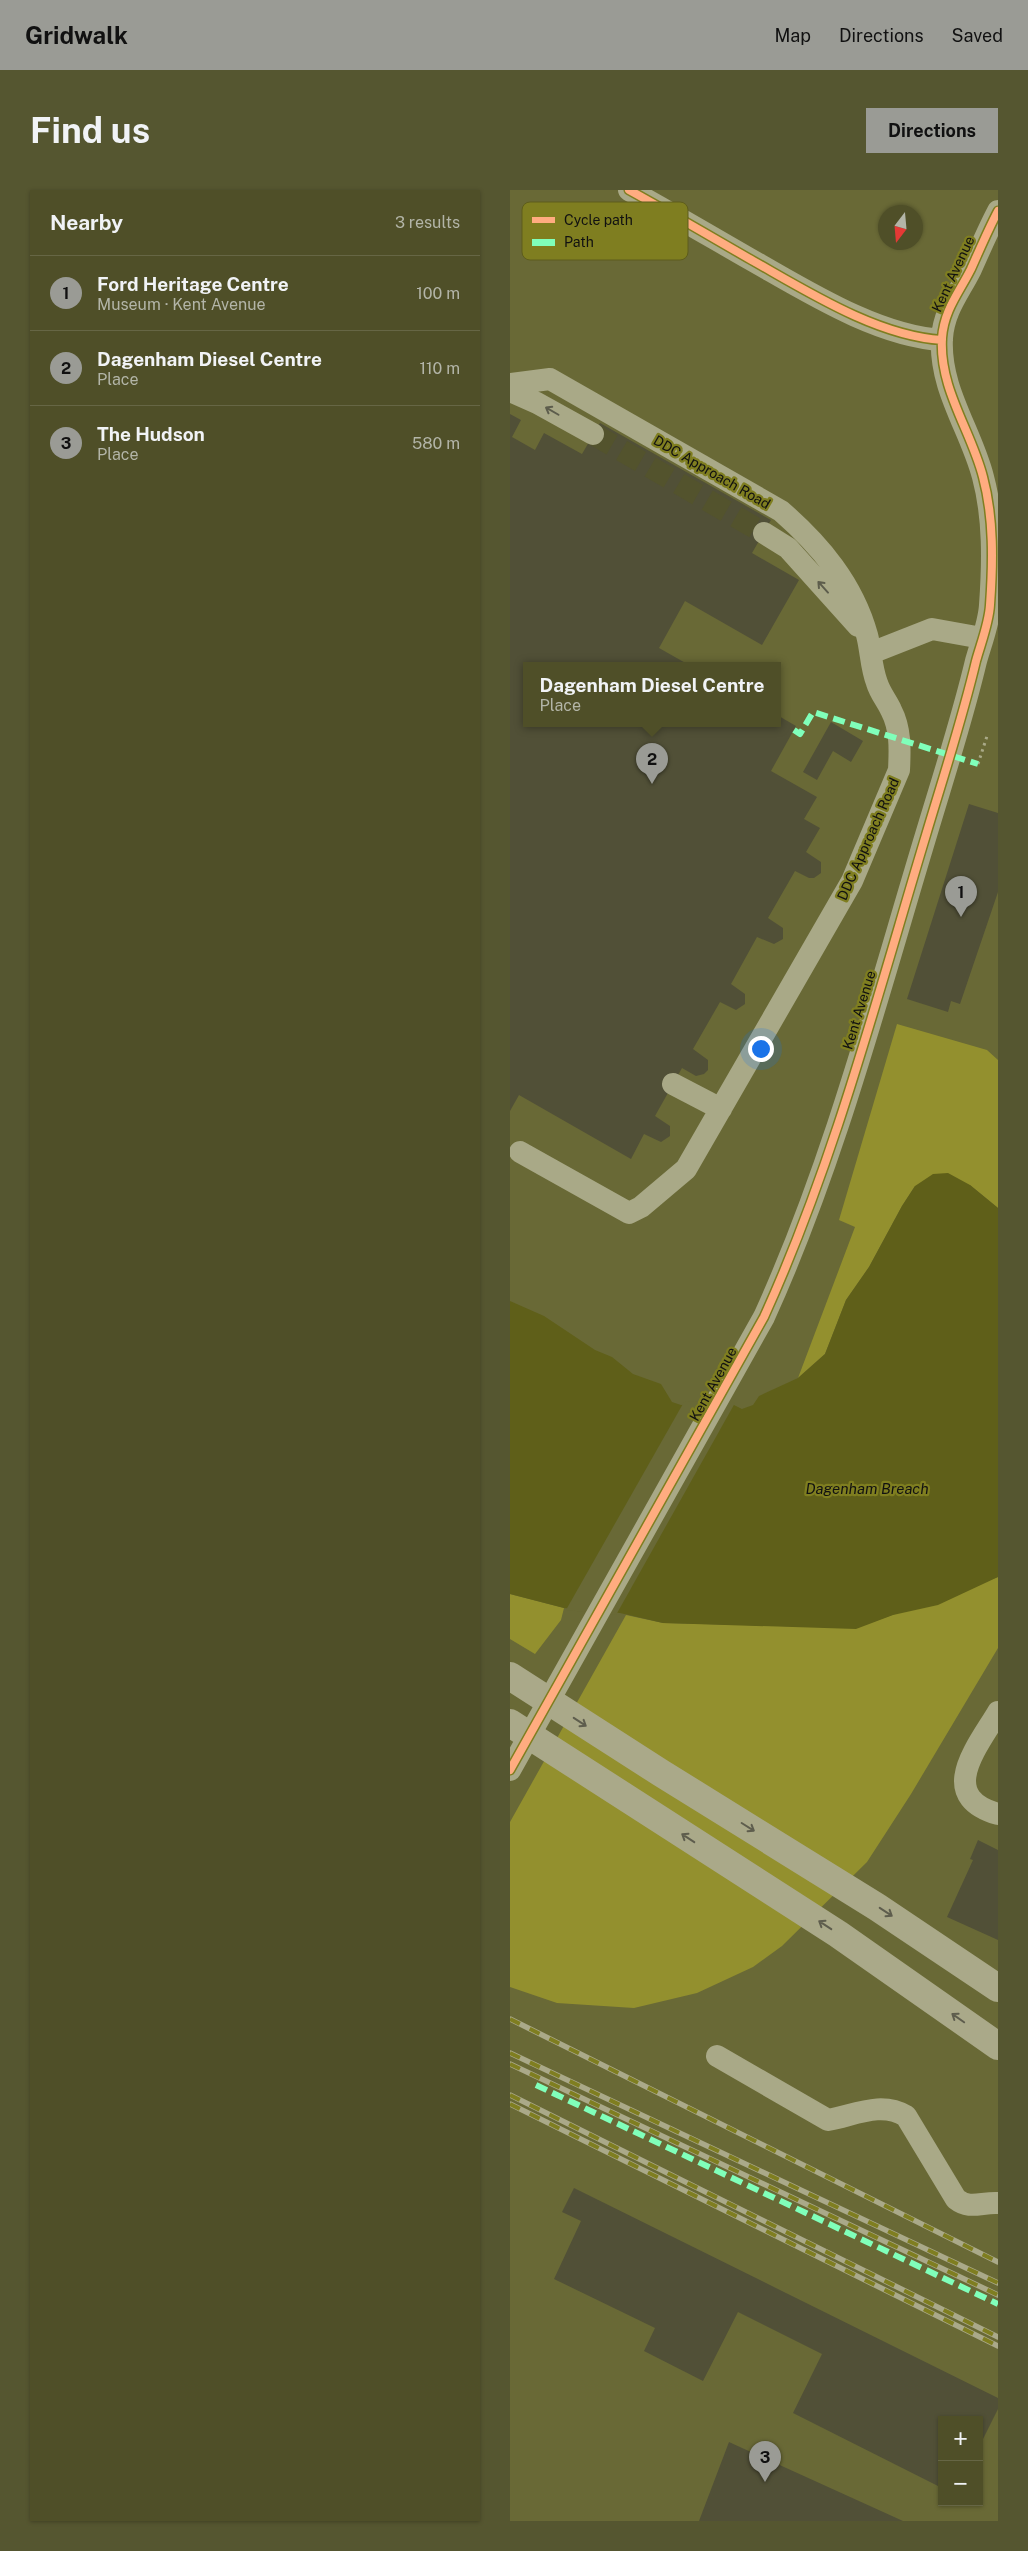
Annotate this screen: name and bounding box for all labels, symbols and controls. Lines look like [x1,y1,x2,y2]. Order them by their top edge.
text: Gridwalk [25,21,128,49]
text: Map [774,25,811,46]
text: Directions [839,25,924,46]
text: Saved [952,25,1003,46]
button: Directions [866,108,998,153]
text: Find us [30,110,150,151]
legend [522,202,688,260]
north arrow [878,205,923,250]
text: Nearby [50,210,123,235]
text: Cycle path [564,212,633,228]
text: 3 results [395,213,460,232]
street label: Kent Avenue [928,233,978,314]
text: Path [564,234,594,250]
text: Ford Heritage Centre [97,273,289,295]
text: 1 [63,284,69,303]
text: 100 m [416,284,460,303]
text: Museum · Kent Avenue [97,295,266,314]
text: Dagenham Diesel Centre [97,348,322,370]
text: 2 [61,359,71,378]
text: 110 m [419,359,460,378]
text: Place [97,370,139,389]
one-way arrow [545,406,560,416]
text: The Hudson [97,423,205,445]
street label: DDC Approach Road [651,432,773,512]
text: 3 [61,434,71,453]
text: 580 m [412,434,460,453]
text: Place [97,445,139,464]
one-way arrow [817,580,829,593]
popup [523,662,781,727]
text: Dagenham Diesel Centre [539,674,765,696]
text: Place [539,696,581,715]
pin: 2 [636,743,668,784]
street label: DDC Approach Road [834,775,902,903]
pin: 1 [945,876,977,917]
street label: Kent Avenue [839,968,879,1051]
your location [748,1036,774,1062]
street label: Kent Avenue [686,1344,740,1424]
water label: Dagenham Breach [805,1480,929,1497]
one-way arrow [573,1717,587,1727]
one-way arrow [740,1822,754,1832]
one-way arrow [681,1832,695,1843]
one-way arrow [878,1908,892,1918]
one-way arrow [818,1920,832,1930]
one-way arrow [951,2013,965,2023]
map controls [938,2416,983,2506]
button: + [938,2416,983,2461]
pin: 3 [749,2441,781,2482]
button: − [938,2461,983,2506]

